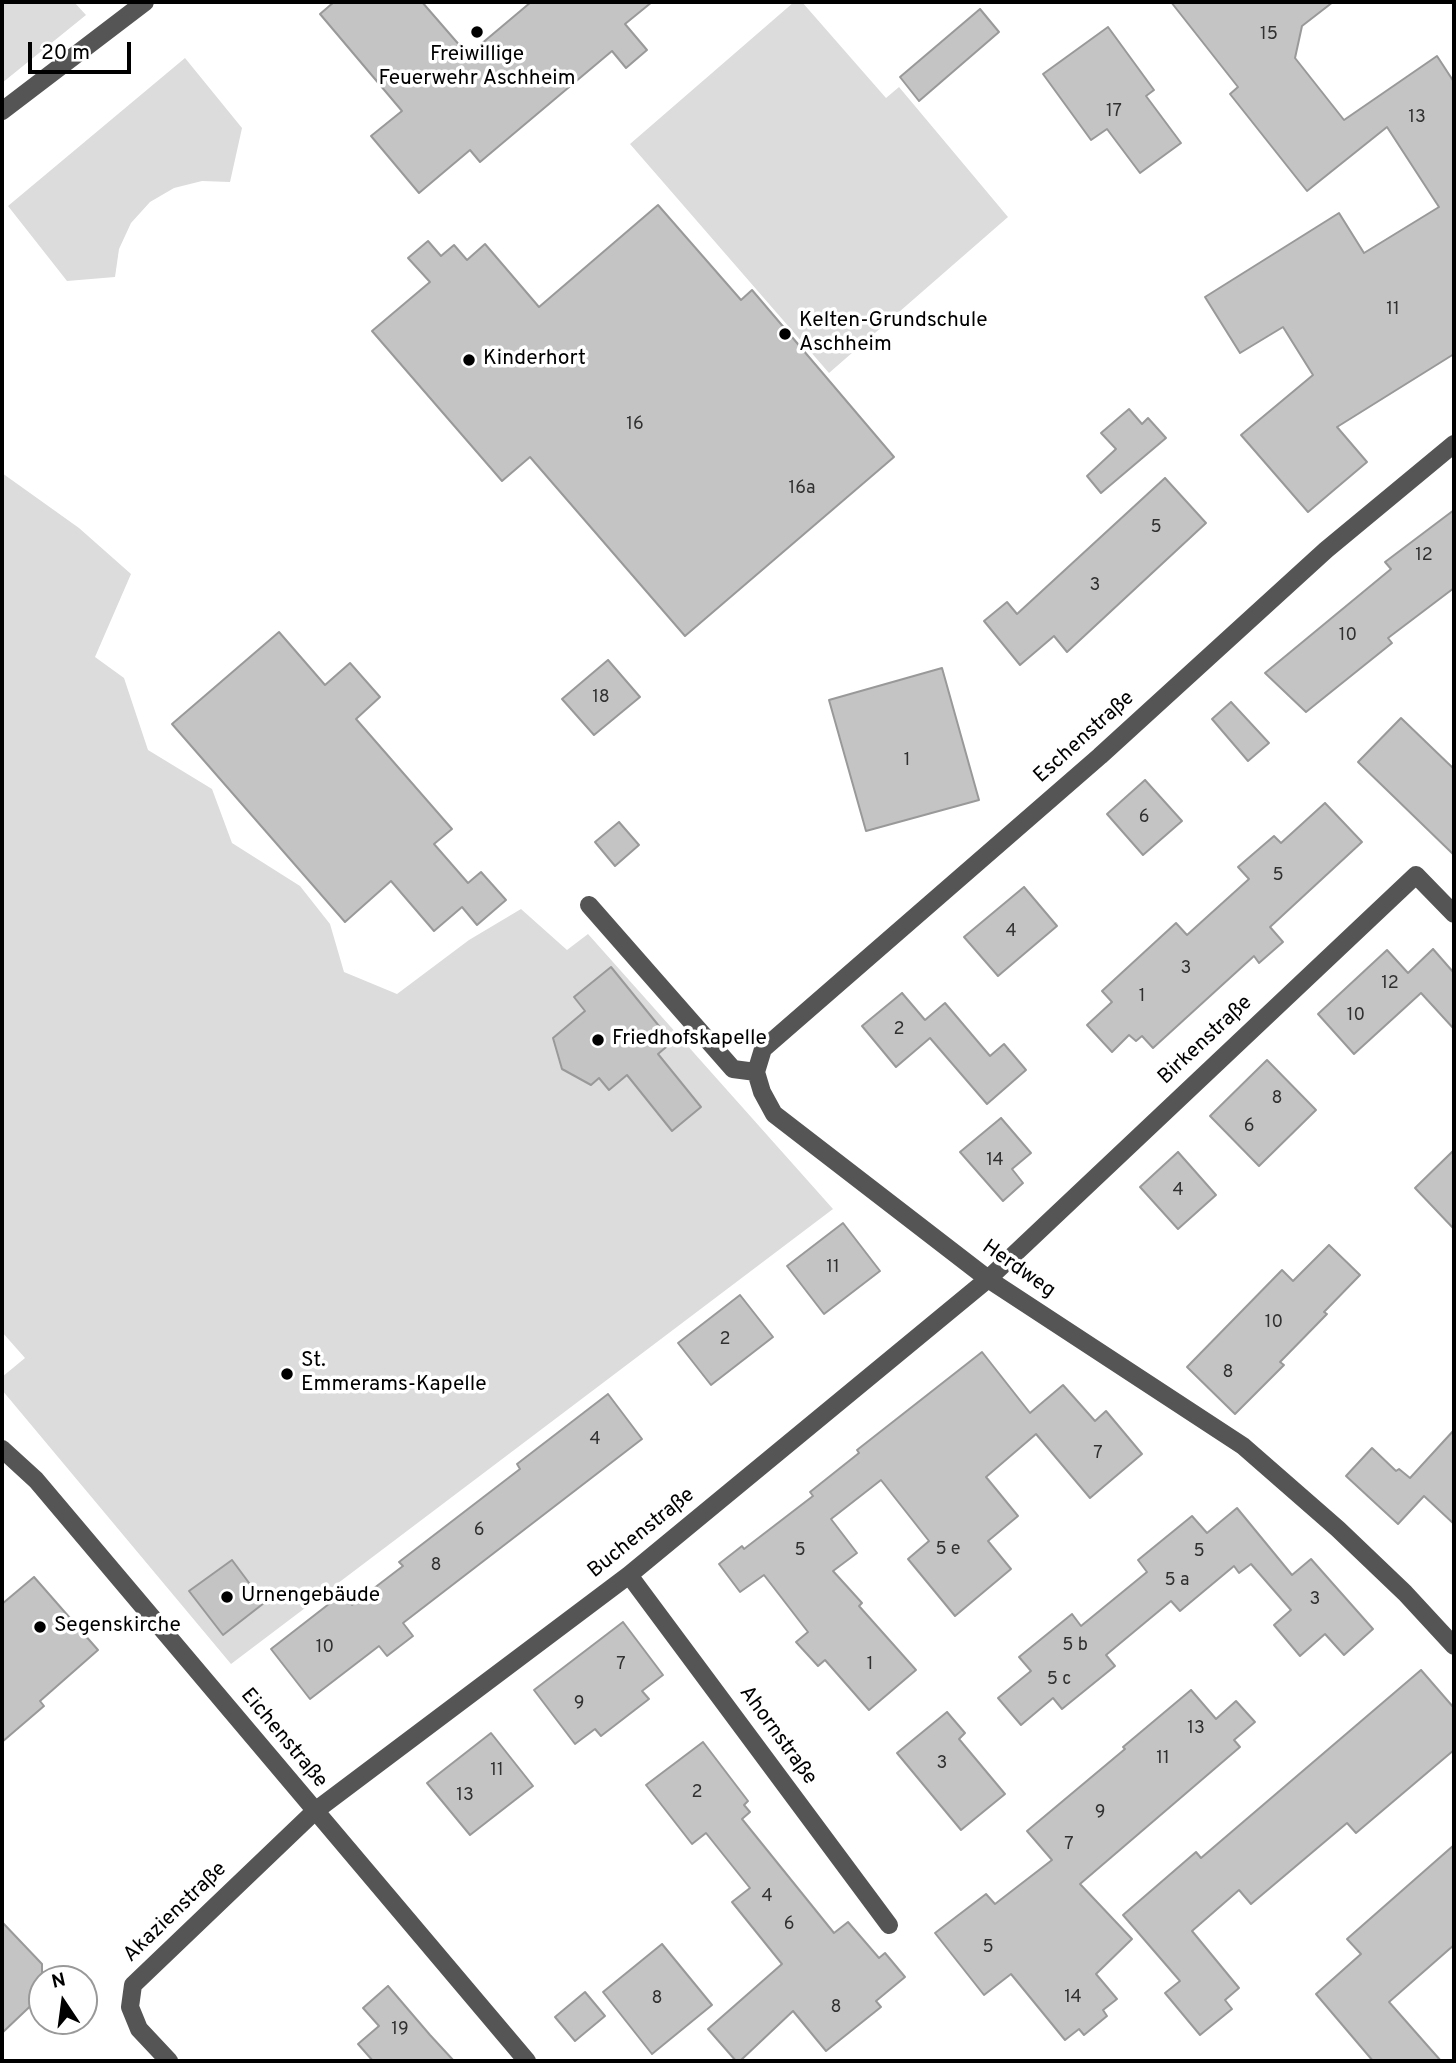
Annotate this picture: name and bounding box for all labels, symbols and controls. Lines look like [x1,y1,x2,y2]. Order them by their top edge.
marker: Freiwillige Feuerwehr Aschheim [469,24,485,40]
house number: 15 [1260,24,1278,46]
scale bar [32,28,135,72]
text: 20 m [41,40,90,67]
place label: Freiwillige Feuerwehr Aschheim [379,43,575,93]
house number: 17 [1106,101,1122,123]
house number: 13 [1408,107,1426,129]
house number: 11 [1386,299,1400,321]
place label: Kelten-Grundschule Aschheim [799,309,987,359]
marker: Kelten-Grundschule Aschheim [777,326,793,342]
place label: Kinderhort [483,347,586,373]
marker: Kinderhort [461,352,477,368]
house number: 16 [626,414,644,436]
house number: 16a [789,478,815,500]
house number: 5 [1150,517,1162,539]
house number: 12 [1415,545,1433,567]
house number: 3 [1090,575,1100,597]
house number: 10 [1339,625,1357,647]
street label: Eschenstraße [1030,686,1140,790]
house number: 18 [592,687,610,709]
house number: 1 [904,750,910,772]
house number: 6 [1139,807,1149,829]
house number: 5 [1272,865,1284,887]
house number: 4 [1005,921,1017,943]
house number: 3 [1181,958,1191,980]
house number: 12 [1381,973,1399,995]
house number: 1 [1139,986,1145,1008]
street label: Birkenstraße [1154,991,1258,1091]
house number: 10 [1347,1005,1365,1027]
house number: 2 [893,1019,905,1041]
place label: Friedhofskapelle [612,1027,767,1053]
marker: Friedhofskapelle [590,1032,606,1048]
house number: 8 [1272,1088,1282,1110]
house number: 6 [1244,1116,1254,1138]
house number: 14 [986,1150,1004,1172]
house number: 4 [1172,1180,1184,1202]
street label: Herdweg [976,1236,1060,1304]
house number: 11 [826,1257,840,1279]
house number: 10 [1265,1312,1283,1334]
house number: 2 [719,1329,731,1351]
place label: St. Emmerams-Kapelle [301,1349,487,1399]
house number: 8 [1223,1362,1233,1384]
marker: St. Emmerams-Kapelle [279,1366,295,1382]
house number: 4 [589,1429,601,1451]
house number: 7 [1093,1443,1103,1465]
street label: Buchenstraße [584,1483,700,1585]
house number: 6 [474,1520,484,1542]
house number: 5 e [935,1539,961,1561]
house number: 5 [794,1540,806,1562]
house number: 5 [1193,1541,1205,1563]
house number: 8 [431,1555,441,1577]
house number: 5 a [1165,1570,1189,1592]
place label: Urnengebäude [241,1584,380,1610]
marker: Urnengebäude [219,1589,235,1605]
house number: 3 [1310,1589,1320,1611]
place label: Segenskirche [54,1614,181,1640]
marker: Segenskirche [32,1619,48,1635]
house number: 5 b [1062,1635,1088,1657]
house number: 10 [316,1637,334,1659]
house number: 7 [616,1654,626,1676]
house number: 1 [867,1654,873,1676]
house number: 5 c [1047,1669,1071,1691]
street label: Ahornstraße [733,1682,821,1790]
street label: Eichenstraße [234,1684,332,1794]
house number: 9 [574,1693,584,1715]
house number: 13 [1187,1718,1205,1740]
house number: 11 [1156,1748,1170,1770]
house number: 3 [937,1753,947,1775]
house number: 11 [490,1760,504,1782]
house number: 2 [691,1782,703,1804]
house number: 13 [456,1785,474,1807]
house number: 9 [1095,1802,1105,1824]
house number: 7 [1064,1834,1074,1856]
street label: Akazienstraße [119,1858,233,1968]
house number: 4 [761,1886,773,1908]
house number: 6 [784,1914,794,1936]
house number: 5 [982,1937,994,1959]
north arrow [28,1965,98,2035]
text: N [49,1968,68,1995]
house number: 14 [1064,1987,1082,2009]
house number: 8 [652,1988,662,2010]
house number: 8 [831,1997,841,2019]
house number: 19 [391,2019,409,2041]

